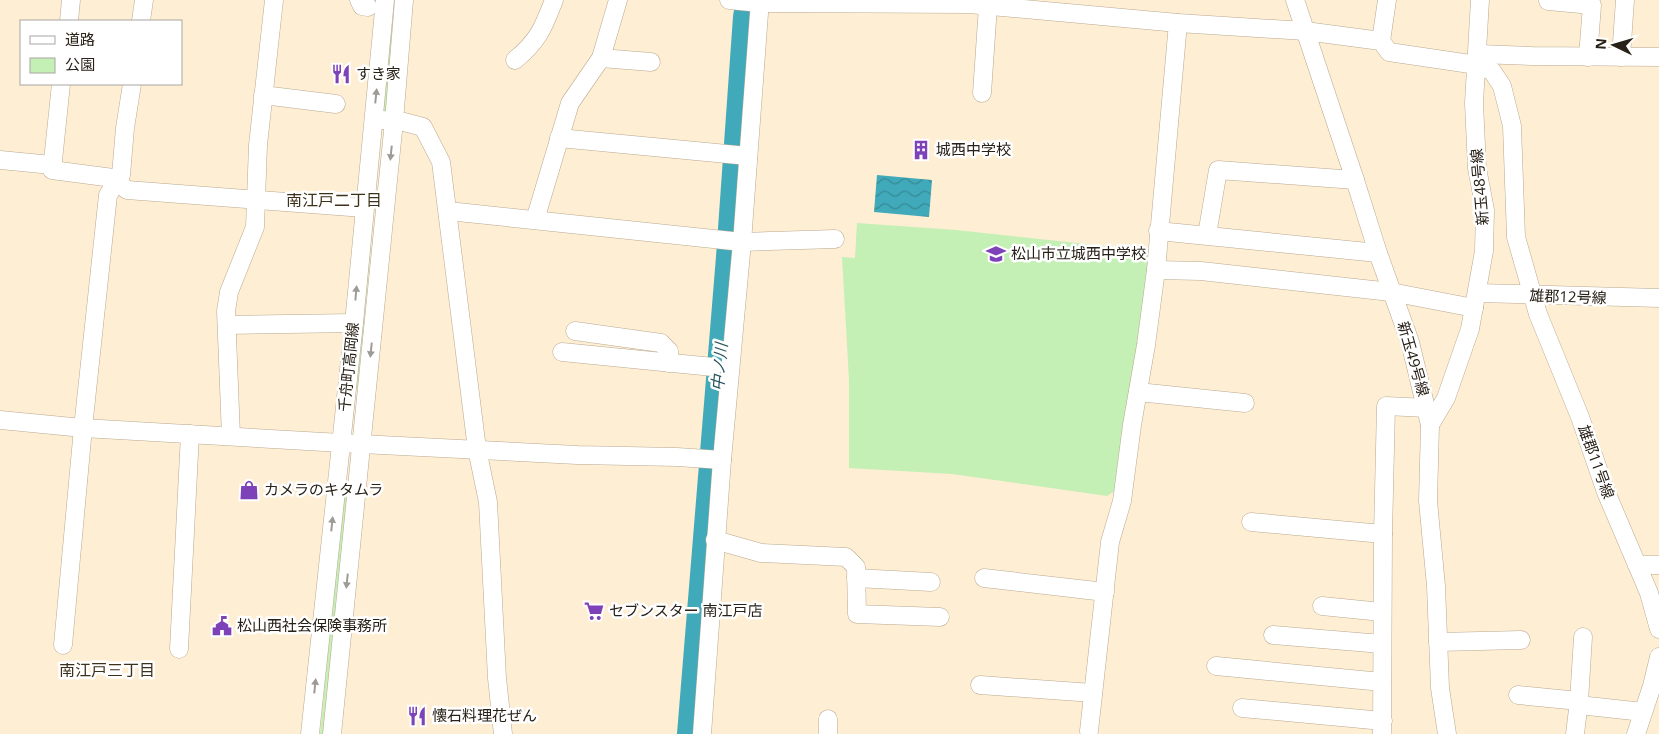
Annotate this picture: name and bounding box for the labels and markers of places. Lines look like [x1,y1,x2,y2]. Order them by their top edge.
restaurant icon: すき家 [330,63,352,85]
place label: すき家 [356,63,401,83]
building icon: 城西中学校 [910,139,932,161]
place label: 城西中学校 [936,139,1011,159]
school or university icon: 松山市立城西中学校 [985,243,1007,265]
place label: 松山市立城西中学校 [1011,243,1146,263]
shop icon: カメラのキタムラ [238,479,260,501]
place label: カメラのキタムラ [264,479,383,499]
supermarket icon: セブンスター 南江戸店 [583,600,605,622]
place label: セブンスター 南江戸店 [609,600,763,620]
public building icon: 松山西社会保険事務所 [211,615,233,637]
place label: 松山西社会保険事務所 [237,615,387,635]
restaurant icon: 懐石料理花ぜん [406,705,428,727]
place label: 懐石料理花ぜん [432,705,537,725]

